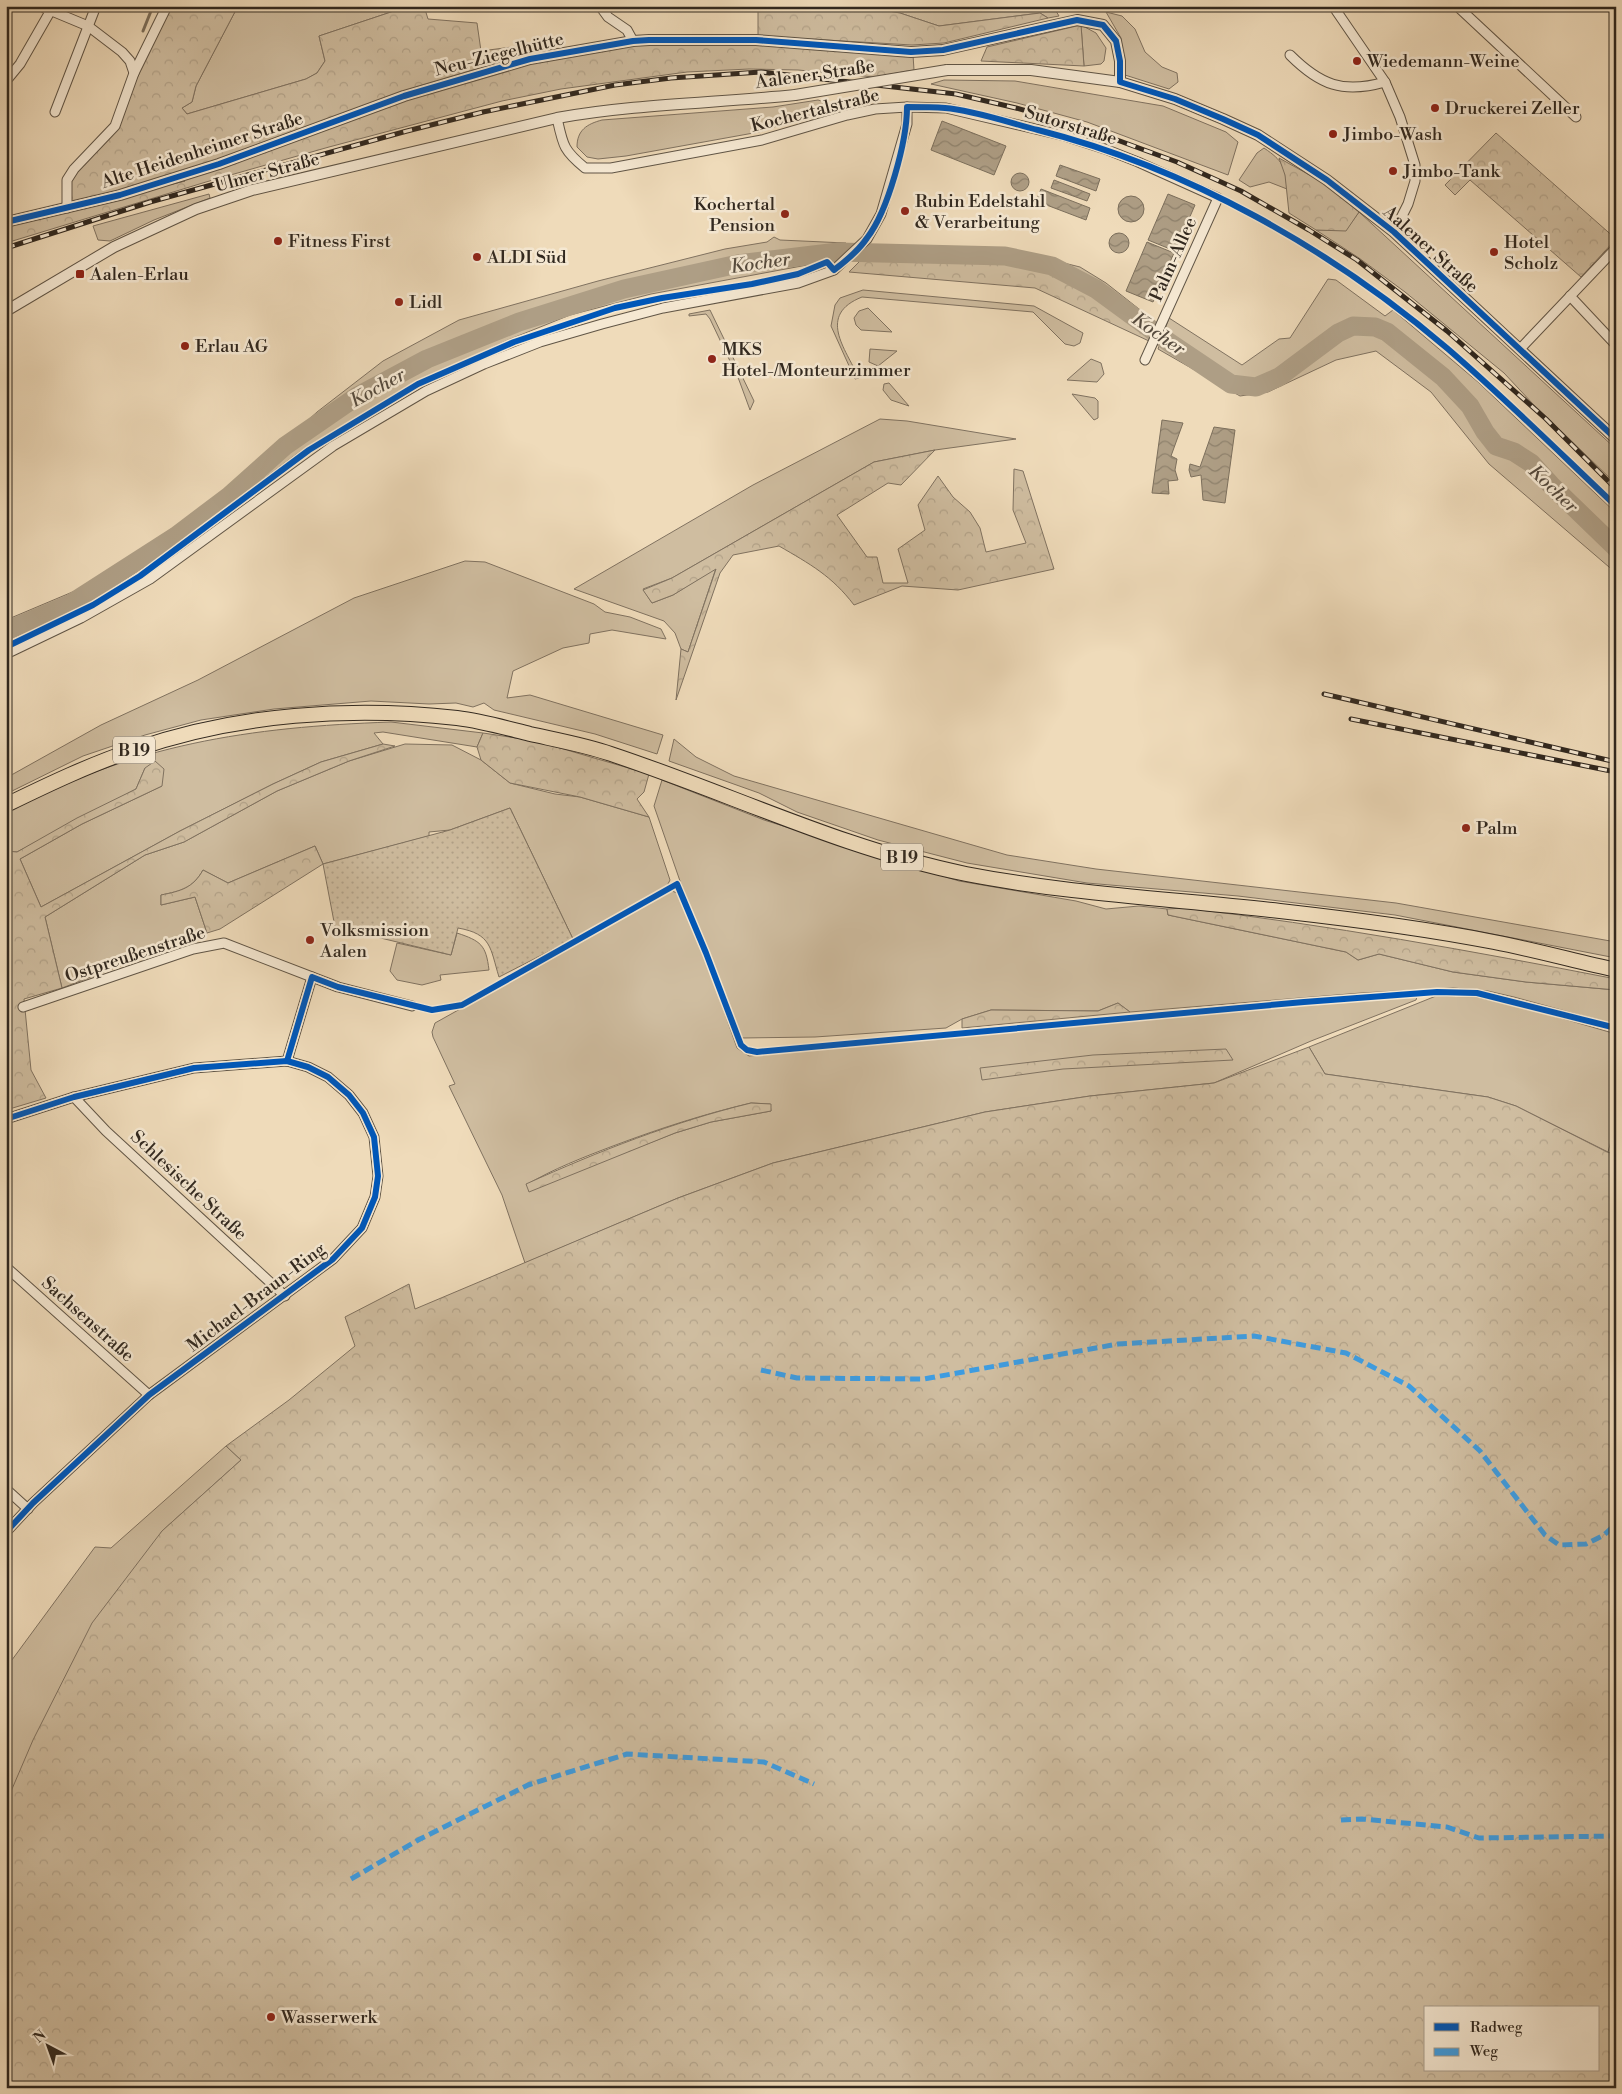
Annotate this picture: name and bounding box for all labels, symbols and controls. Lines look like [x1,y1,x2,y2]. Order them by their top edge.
street label: Neu-Ziegelhütte [432,27,566,82]
place label: Wiedemann-Weine [1366,50,1520,73]
street label: Aalener Straße [753,55,876,94]
marker: Wiedemann-Weine [1351,55,1363,67]
street label: Kochertalstraße [748,83,882,138]
place label: Druckerei Zeller [1445,97,1580,120]
street label: Sutorstraße [1022,101,1120,150]
marker: Druckerei Zeller [1429,102,1441,114]
street label: Alte Heidenheimer Straße [97,107,306,194]
place label: Jimbo-Wash [1342,123,1443,146]
marker: Jimbo-Wash [1327,128,1339,140]
street label: Ulmer Straße [212,147,322,198]
place label: Jimbo-Tank [1402,160,1501,183]
marker: Jimbo-Tank [1387,165,1399,177]
place label: Rubin Edelstahl & Verarbeitung [915,190,1046,234]
place label: Kochertal Pension [694,193,776,237]
street label: Aalener Straße [1378,200,1483,298]
marker: Rubin Edelstahl & Verarbeitung [899,205,911,217]
marker: Kochertal Pension [779,208,791,220]
street label: Palm-Allee [1145,214,1202,305]
place label: Fitness First [288,230,391,253]
place label: Hotel Scholz [1504,231,1558,275]
marker: Fitness First [272,235,284,247]
place label: ALDI Süd [486,246,567,269]
marker: Hotel Scholz [1488,246,1500,258]
water label: Kocher [729,247,792,279]
marker: ALDI Süd [471,251,483,263]
place label: Aalen-Erlau [89,263,189,286]
marker: Aalen-Erlau [74,268,86,280]
place label: Lidl [409,291,443,314]
marker: Lidl [393,296,405,308]
water label: Kocher [1127,307,1191,361]
place label: Erlau AG [195,335,269,358]
place label: MKS Hotel-/Monteurzimmer [722,338,911,382]
marker: Erlau AG [179,340,191,352]
marker: MKS Hotel-/Monteurzimmer [706,353,718,365]
water label: Kocher [345,362,410,413]
water label: Kocher [1523,459,1584,519]
road number: B 19 [113,736,155,764]
place label: Palm [1476,817,1518,840]
marker: Palm [1460,822,1472,834]
road number: B 19 [881,844,923,870]
place label: Volksmission Aalen [319,919,429,963]
street label: Ostpreußenstraße [62,921,208,988]
marker: Volksmission Aalen [304,934,316,946]
street label: Schlesische Straße [125,1125,252,1245]
street label: Michael-Braun-Ring [182,1237,331,1357]
street label: Sachsenstraße [36,1272,139,1367]
place label: Wasserwerk [280,2006,379,2029]
legend [1424,2006,1600,2072]
marker: Wasserwerk [265,2011,277,2023]
text: Radweg [1470,2018,1523,2037]
north arrow [22,2022,72,2072]
text: N [30,2027,50,2047]
text: Weg [1469,2042,1498,2061]

